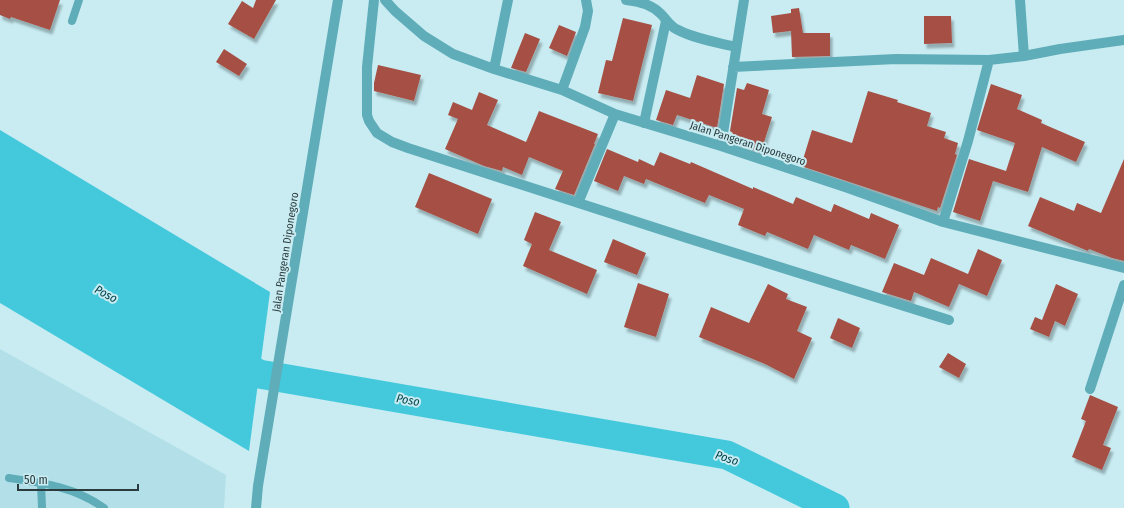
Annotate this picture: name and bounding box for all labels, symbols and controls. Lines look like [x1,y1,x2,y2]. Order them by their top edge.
street label: Jalan Pangeran Diponegoro [688,119,808,168]
street label: Jalan Pangeran Diponegoro [270,191,301,313]
water label: Poso [92,282,120,306]
water label: Poso [395,391,421,409]
water label: Poso [714,448,740,468]
scale bar [18,466,138,492]
text: 50 m [24,473,48,487]

